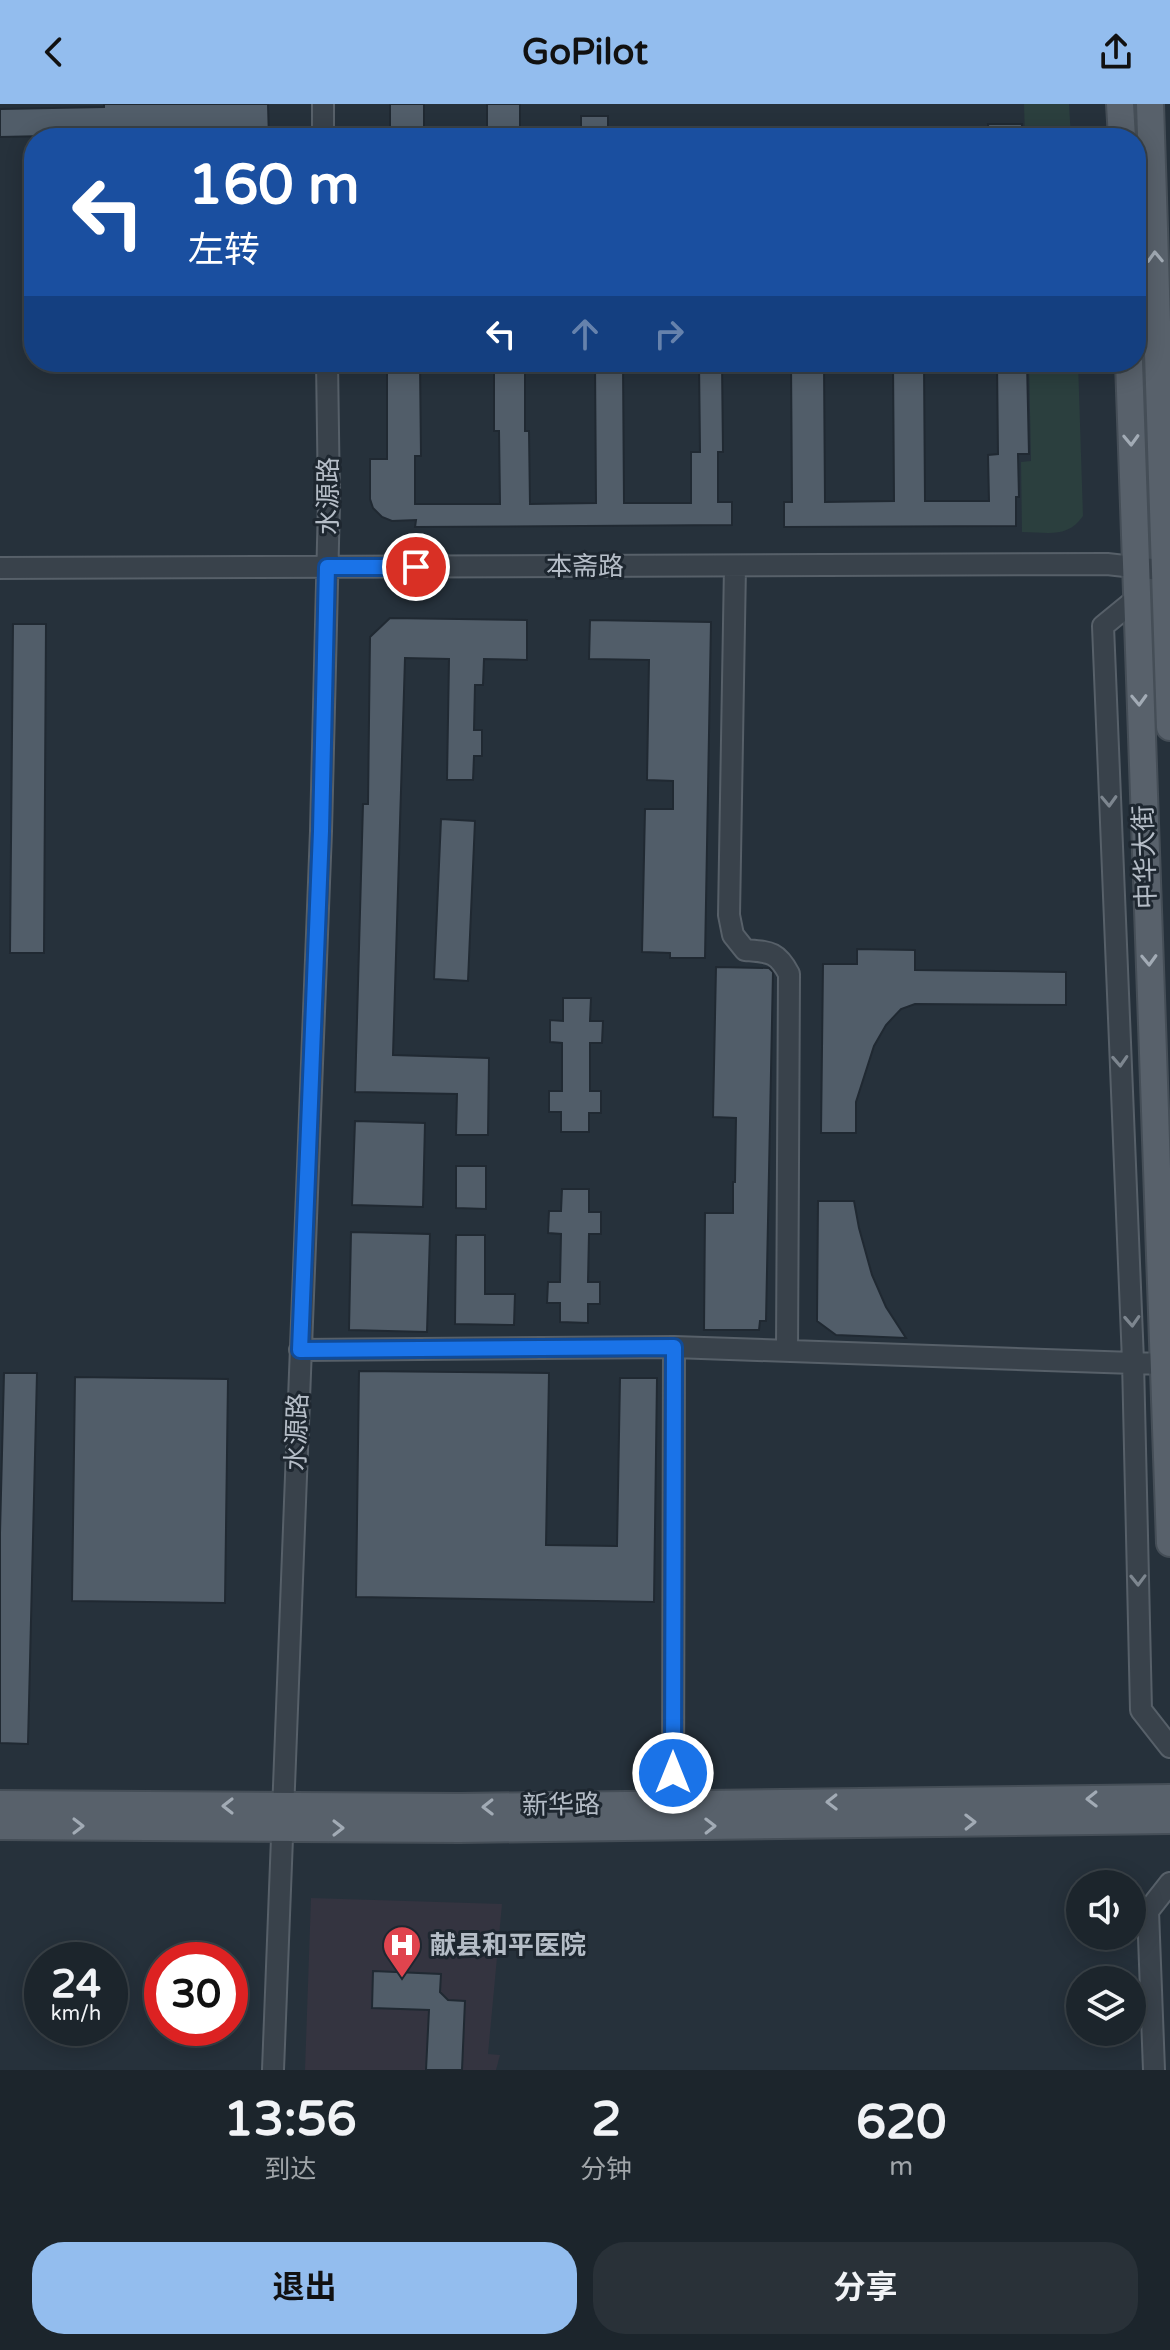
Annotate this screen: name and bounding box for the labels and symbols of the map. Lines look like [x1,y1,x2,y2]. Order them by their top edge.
one-way arrow [1147,250,1164,263]
one-way arrow [1123,434,1140,447]
street label: 水源路 [313,457,344,535]
pin [382,533,450,601]
street label: 本斋路 [546,551,624,582]
one-way arrow [1131,694,1148,707]
one-way arrow [1101,795,1118,808]
street label: 中华大街 [1128,804,1162,910]
one-way arrow [1140,954,1157,967]
one-way arrow [1111,1055,1128,1068]
one-way arrow [1123,1315,1140,1328]
street label: 水源路 [280,1392,314,1472]
one-way arrow [1130,1574,1147,1587]
position arrow [631,1731,715,1815]
street label: 新华路 [522,1789,600,1821]
one-way arrow [1085,1790,1098,1808]
one-way arrow [825,1793,838,1811]
one-way arrow [221,1797,234,1814]
one-way arrow [481,1798,494,1815]
one-way arrow [964,1814,977,1831]
one-way arrow [72,1817,85,1835]
one-way arrow [704,1817,717,1835]
one-way arrow [332,1819,345,1837]
hospital icon: 献县和平医院 [381,1924,423,1979]
place label: 献县和平医院 [430,1930,586,1961]
speed limit sign: 30 [144,1942,248,2046]

